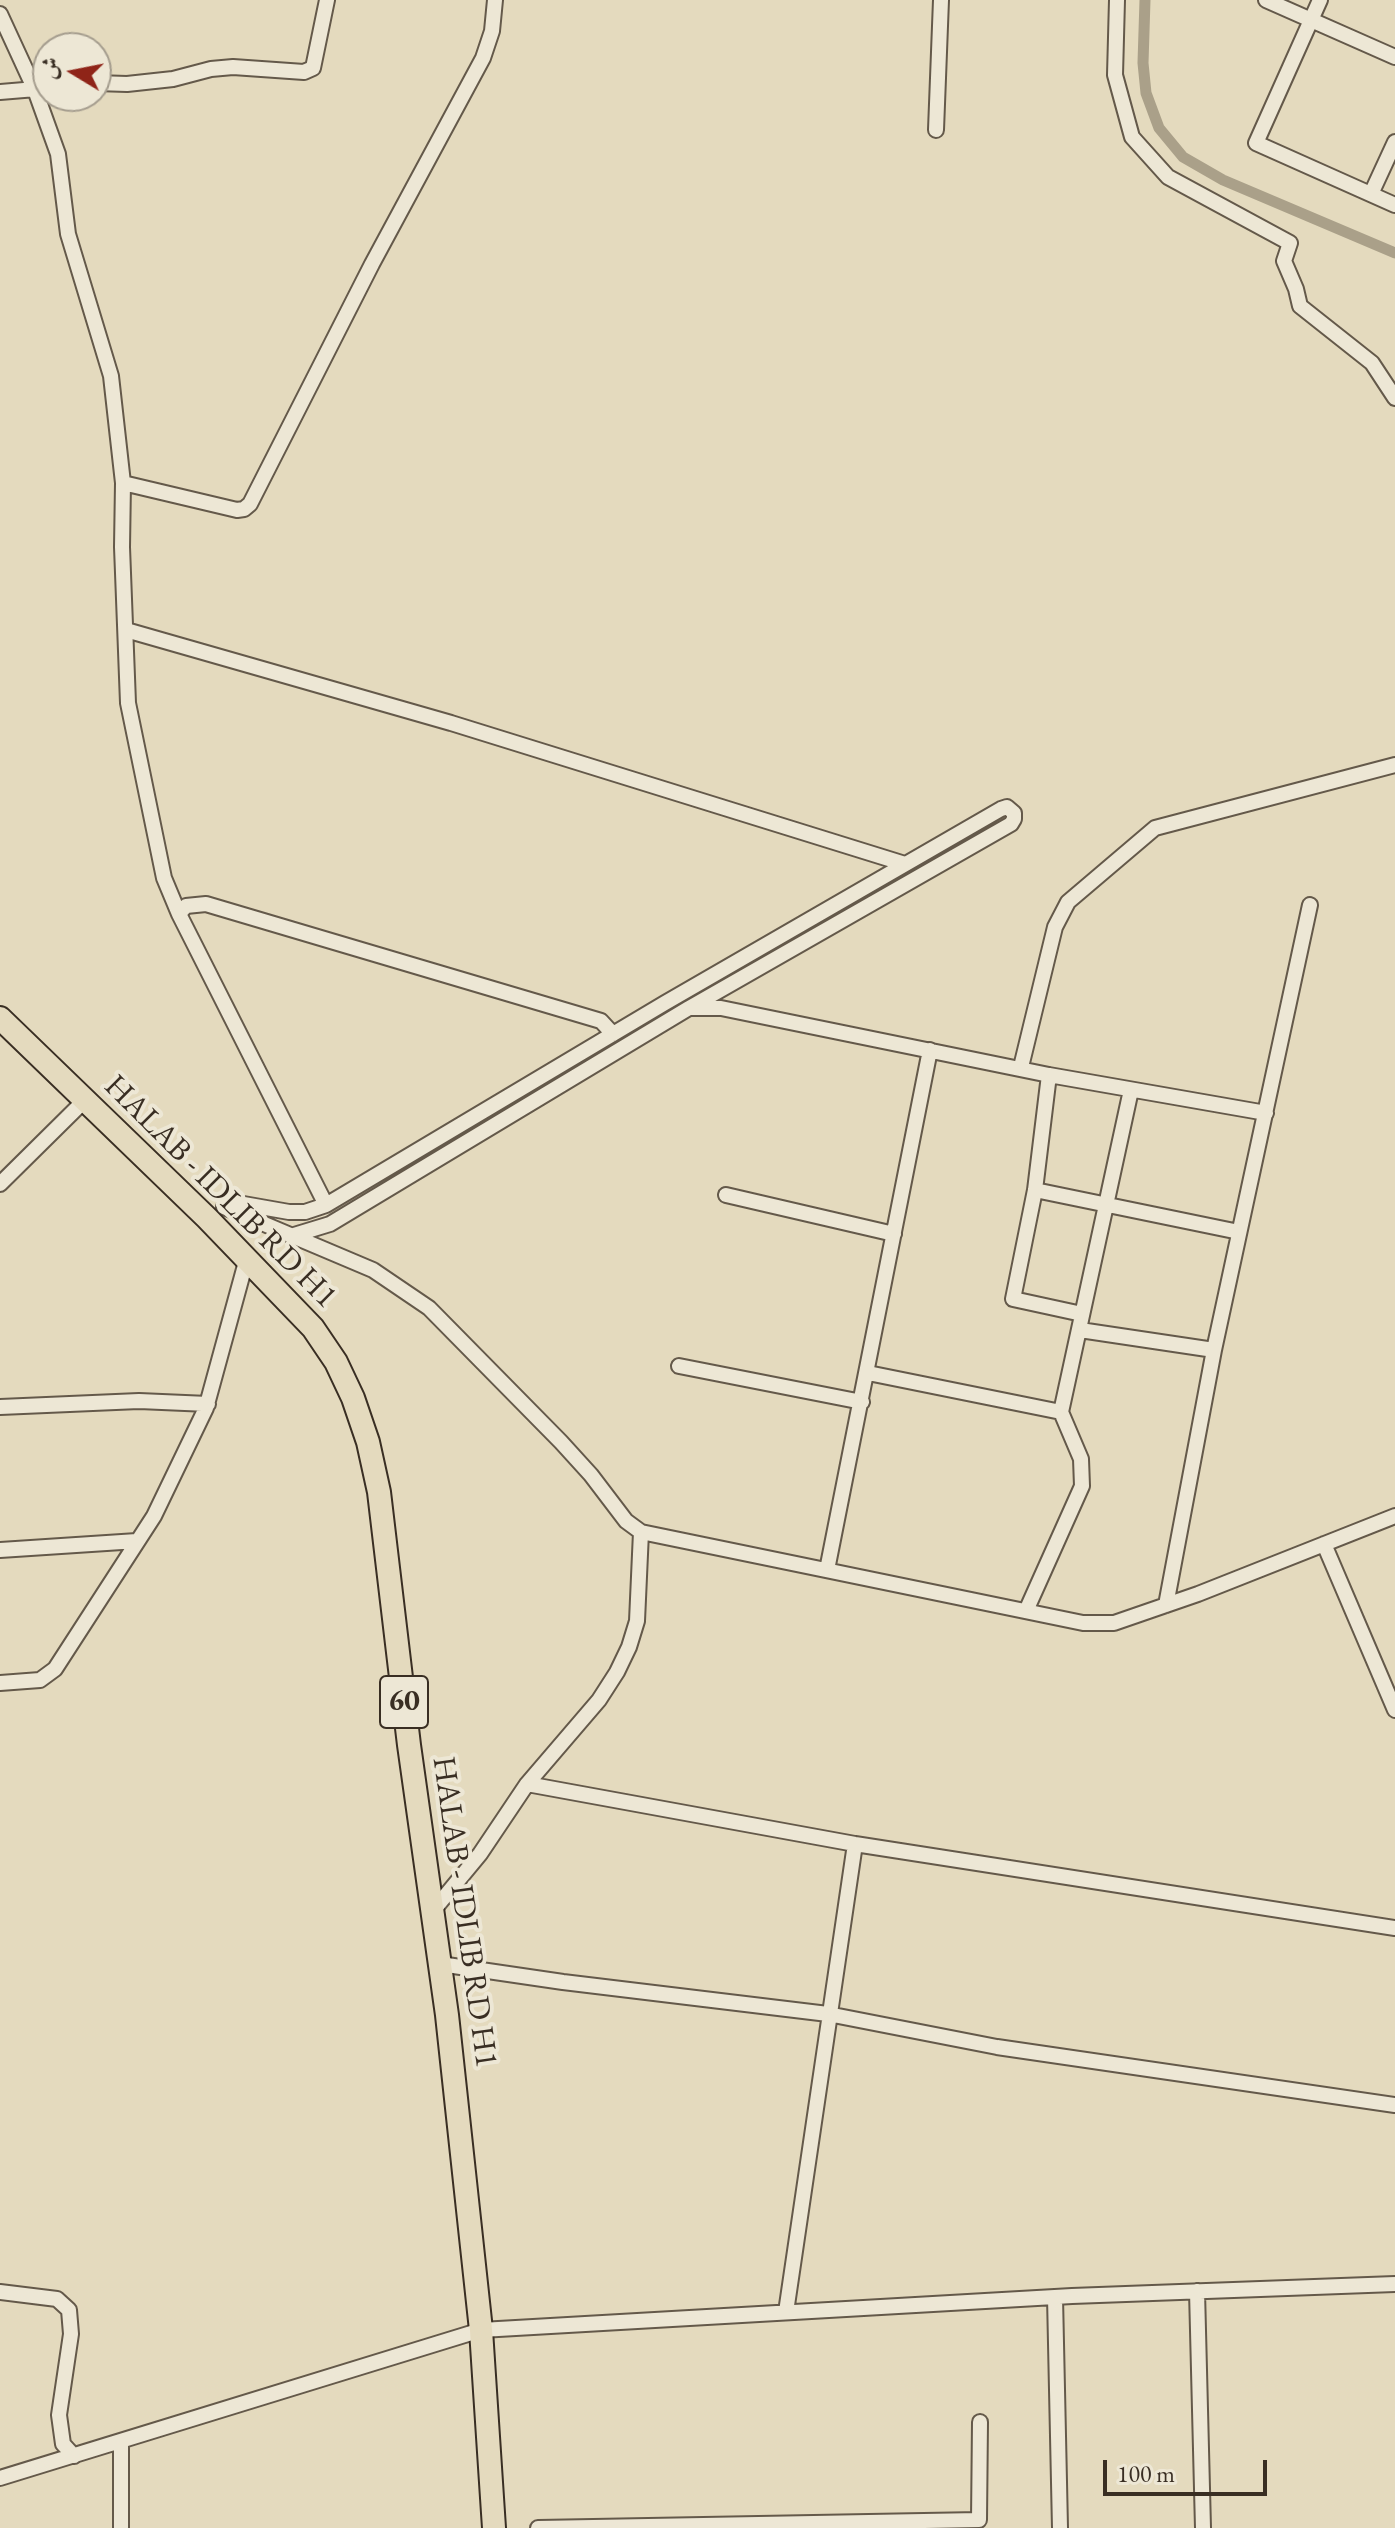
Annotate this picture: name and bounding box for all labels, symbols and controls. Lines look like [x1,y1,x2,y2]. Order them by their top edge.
north arrow [32,32,112,112]
text: ش [34,55,66,81]
street label: HALAB - IDLIB RD H1 [96,1068,344,1316]
road number: 60 [380,1676,428,1728]
street label: HALAB - IDLIB RD H1 [423,1754,505,2070]
scale bar [1107,2444,1271,2494]
text: 100 m [1117,2458,1175,2489]

